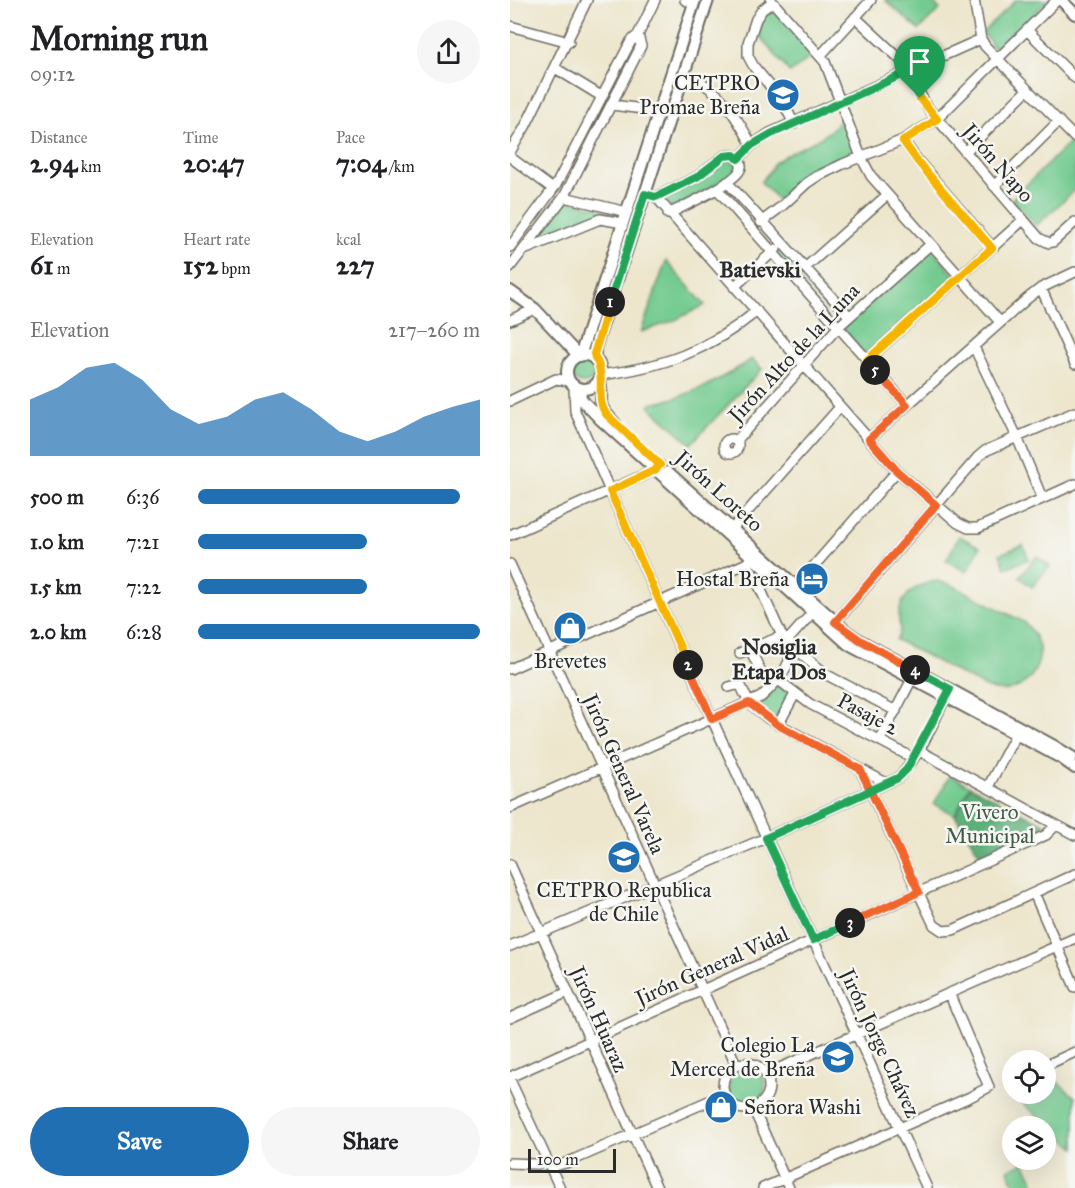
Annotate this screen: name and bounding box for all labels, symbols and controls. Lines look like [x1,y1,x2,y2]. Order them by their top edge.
text: Morning run [30,19,208,59]
button: share [417,20,480,83]
pin [894,36,945,98]
icon: arrive [903,45,936,78]
text: 09:12 [30,62,75,86]
place label: CETPRO Promae Breña [639,70,760,120]
school or university icon: CETPRO Promae Breña [765,77,801,113]
street label: Jirón Napo [955,117,1039,208]
text: Distance [30,128,87,147]
text: Time [183,128,218,147]
text: Pace [336,128,365,147]
text: 2.94 [30,147,77,179]
text: 20:47 [183,147,245,179]
text: 7:04 [336,147,386,179]
text: km [77,157,102,176]
text: /km [386,157,415,176]
text: Elevation [30,230,94,249]
text: Heart rate [183,230,250,249]
text: kcal [336,230,361,249]
text: 61 [30,249,53,281]
text: 152 [183,249,218,281]
text: 227 [336,249,375,281]
district label: Batievski [719,256,802,283]
text: m [53,259,70,278]
text: bpm [218,259,251,278]
street label: Jirón Alto de la Luna [721,278,865,429]
pin: 1 [595,287,625,317]
text: 1 [607,292,613,311]
text: Elevation [30,318,109,342]
text: 217–260 m [388,318,480,342]
pin: 5 [860,355,890,385]
text: 5 [871,360,879,379]
street label: Jirón Loreto [668,443,769,537]
text: 500 m [30,485,84,509]
text: 6:36 [126,485,160,509]
text: 1.0 km [30,530,84,554]
text: 7:21 [126,530,159,554]
hotel icon: Hostal Breña [794,561,830,597]
place label: Hostal Breña [676,566,789,592]
text: 1.5 km [30,575,81,599]
text: 7:22 [126,575,161,599]
shop icon: Brevetes [552,610,588,646]
text: 2.0 km [30,620,86,644]
text: 6:28 [126,620,162,644]
district label: Nosiglia Etapa Dos [732,633,826,685]
place label: Brevetes [534,648,606,674]
pin: 2 [673,650,703,680]
text: 2 [684,655,692,674]
pin: 4 [900,655,930,685]
text: 4 [911,660,919,679]
street label: Pasaje 2 [833,687,904,741]
street label: Jirón General Varela [576,688,671,858]
park label: Vivero Municipal [945,799,1035,849]
school or university icon: CETPRO Republica de Chile [606,839,642,875]
place label: CETPRO Republica de Chile [537,877,712,927]
pin: 3 [835,908,865,938]
text: 3 [847,913,853,932]
street label: Jirón General Vidal [629,920,793,1012]
street label: Jirón Huaraz [563,960,634,1076]
street label: Jirón Jorge Chávez [833,963,926,1122]
place label: Colegio La Merced de Breña [670,1032,815,1082]
school or university icon: Colegio La Merced de Breña [820,1039,856,1075]
map controls [1002,1050,1056,1170]
button: locate [1002,1050,1056,1104]
shop icon: Señora Washi [703,1089,739,1125]
place label: Señora Washi [744,1094,861,1120]
button: Save [30,1107,249,1176]
button: Share [261,1107,480,1176]
button: layers [1002,1116,1056,1170]
scale bar [528,1146,616,1174]
text: 100 m [537,1150,579,1169]

